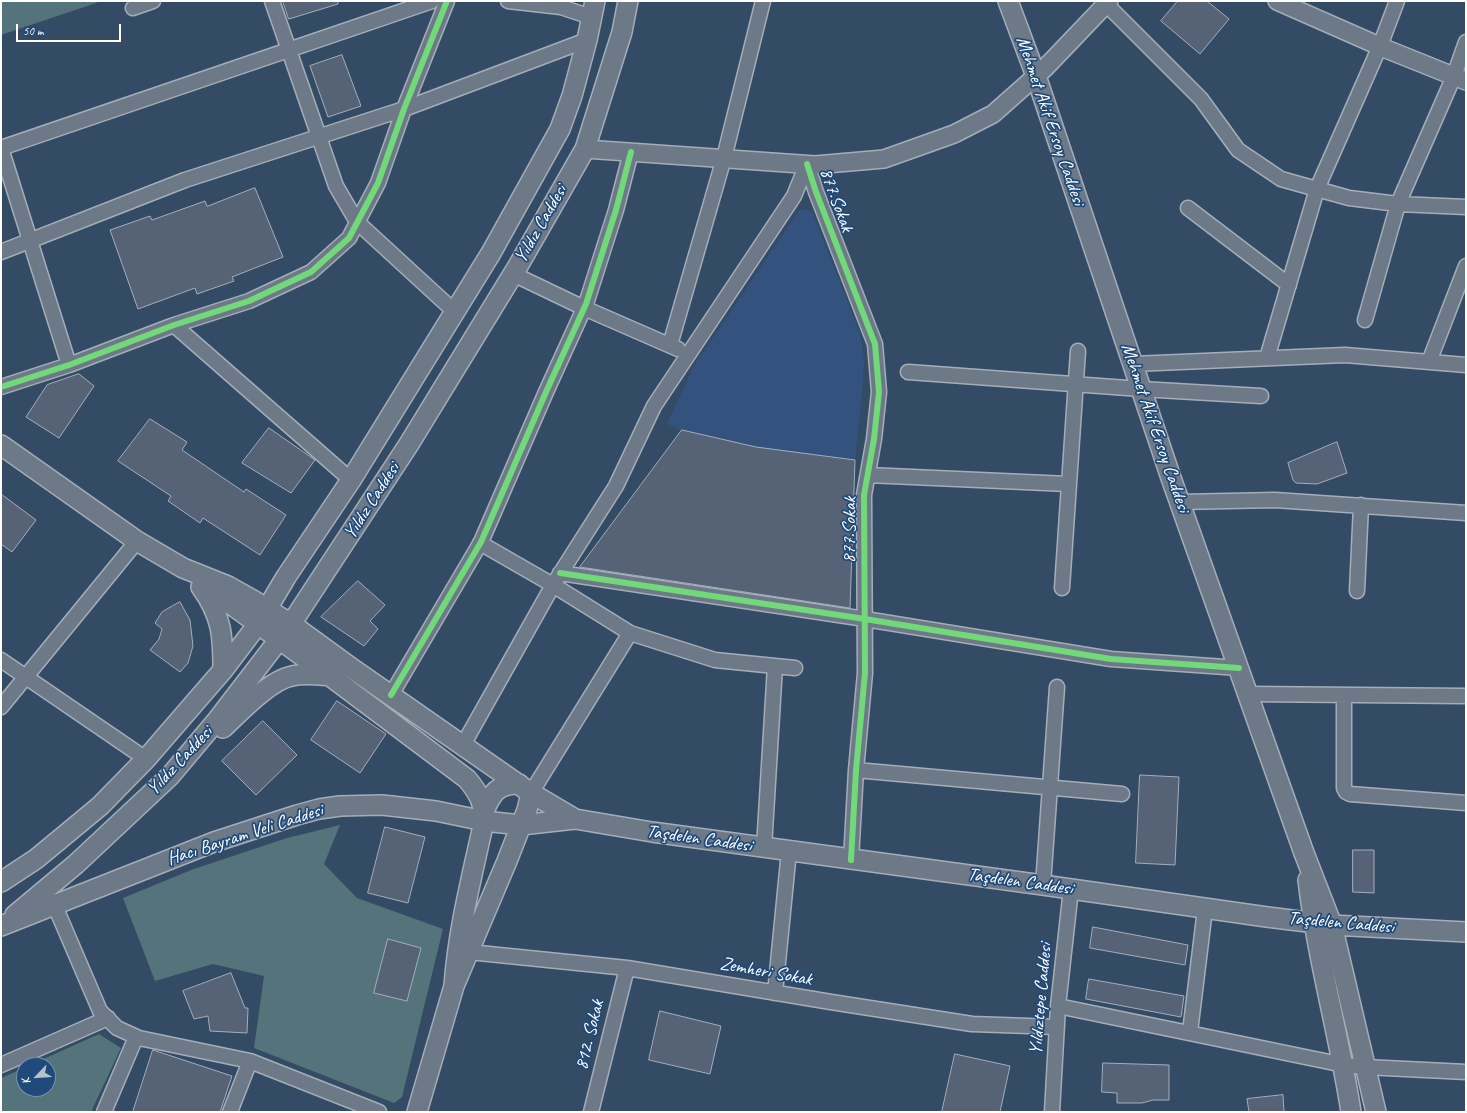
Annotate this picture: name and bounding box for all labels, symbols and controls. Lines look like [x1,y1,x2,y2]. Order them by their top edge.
scale bar [18,16,123,42]
text: 50 m [23,23,43,39]
street label: Mehmet Akif Ersoy Caddesi [1010,33,1090,209]
street label: 877.Sokak [814,165,858,235]
street label: Yıldız Caddesi [510,181,572,267]
street label: Mehmet Akif Ersoy Caddesi [1115,340,1195,516]
street label: Yıldız Caddesi [339,459,405,543]
street label: 877.Sokak [838,496,862,564]
street label: Yıldız Caddesi [142,722,218,800]
street label: Hacı Bayram Veli Caddesi [164,799,326,871]
street label: Taşdelen Caddesi [645,820,753,858]
street label: Taşdelen Caddesi [966,863,1074,901]
street label: Taşdelen Caddesi [1287,907,1395,939]
street label: Yıldıztepe Caddesi [1025,942,1057,1056]
street label: Zemheri Sokak [718,953,814,991]
street label: 812. Sokak [570,998,610,1072]
north arrow [16,1057,56,1097]
text: K [19,1076,34,1087]

